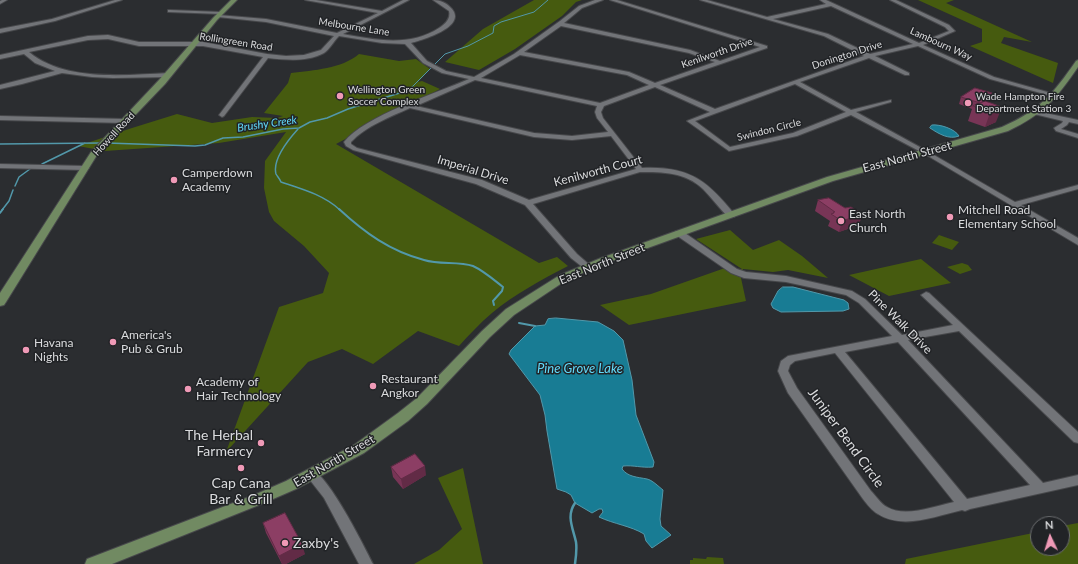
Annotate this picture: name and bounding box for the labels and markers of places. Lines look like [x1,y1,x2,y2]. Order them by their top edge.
place label: Wellington Green Soccer Complex [348,84,425,108]
marker: Wellington Green Soccer Complex [335,91,345,101]
place label: Wade Hampton Fire Department Station 3 [976,91,1071,114]
marker: Wade Hampton Fire Department Station 3 [963,98,973,108]
place label: Camperdown Academy [182,166,253,194]
marker: Camperdown Academy [169,175,179,185]
place label: Mitchell Road Elementary School [958,203,1056,231]
place label: East North Church [849,207,906,235]
marker: Mitchell Road Elementary School [945,212,955,222]
marker: East North Church [836,216,846,226]
place label: America's Pub & Grub [121,328,183,356]
place label: Havana Nights [34,336,74,364]
marker: America's Pub & Grub [108,337,118,347]
marker: Havana Nights [21,345,31,355]
place label: Restaurant Angkor [381,372,438,400]
place label: Academy of Hair Technology [196,375,281,403]
marker: Restaurant Angkor [368,381,378,391]
marker: Academy of Hair Technology [183,384,193,394]
place label: The Herbal Farmercy [185,427,253,460]
marker: The Herbal Farmercy [256,438,266,448]
marker: Cap Cana Bar & Grill [236,463,246,473]
place label: Cap Cana Bar & Grill [209,475,273,508]
place label: Zaxby's [293,535,339,551]
marker: Zaxby's [280,538,290,548]

